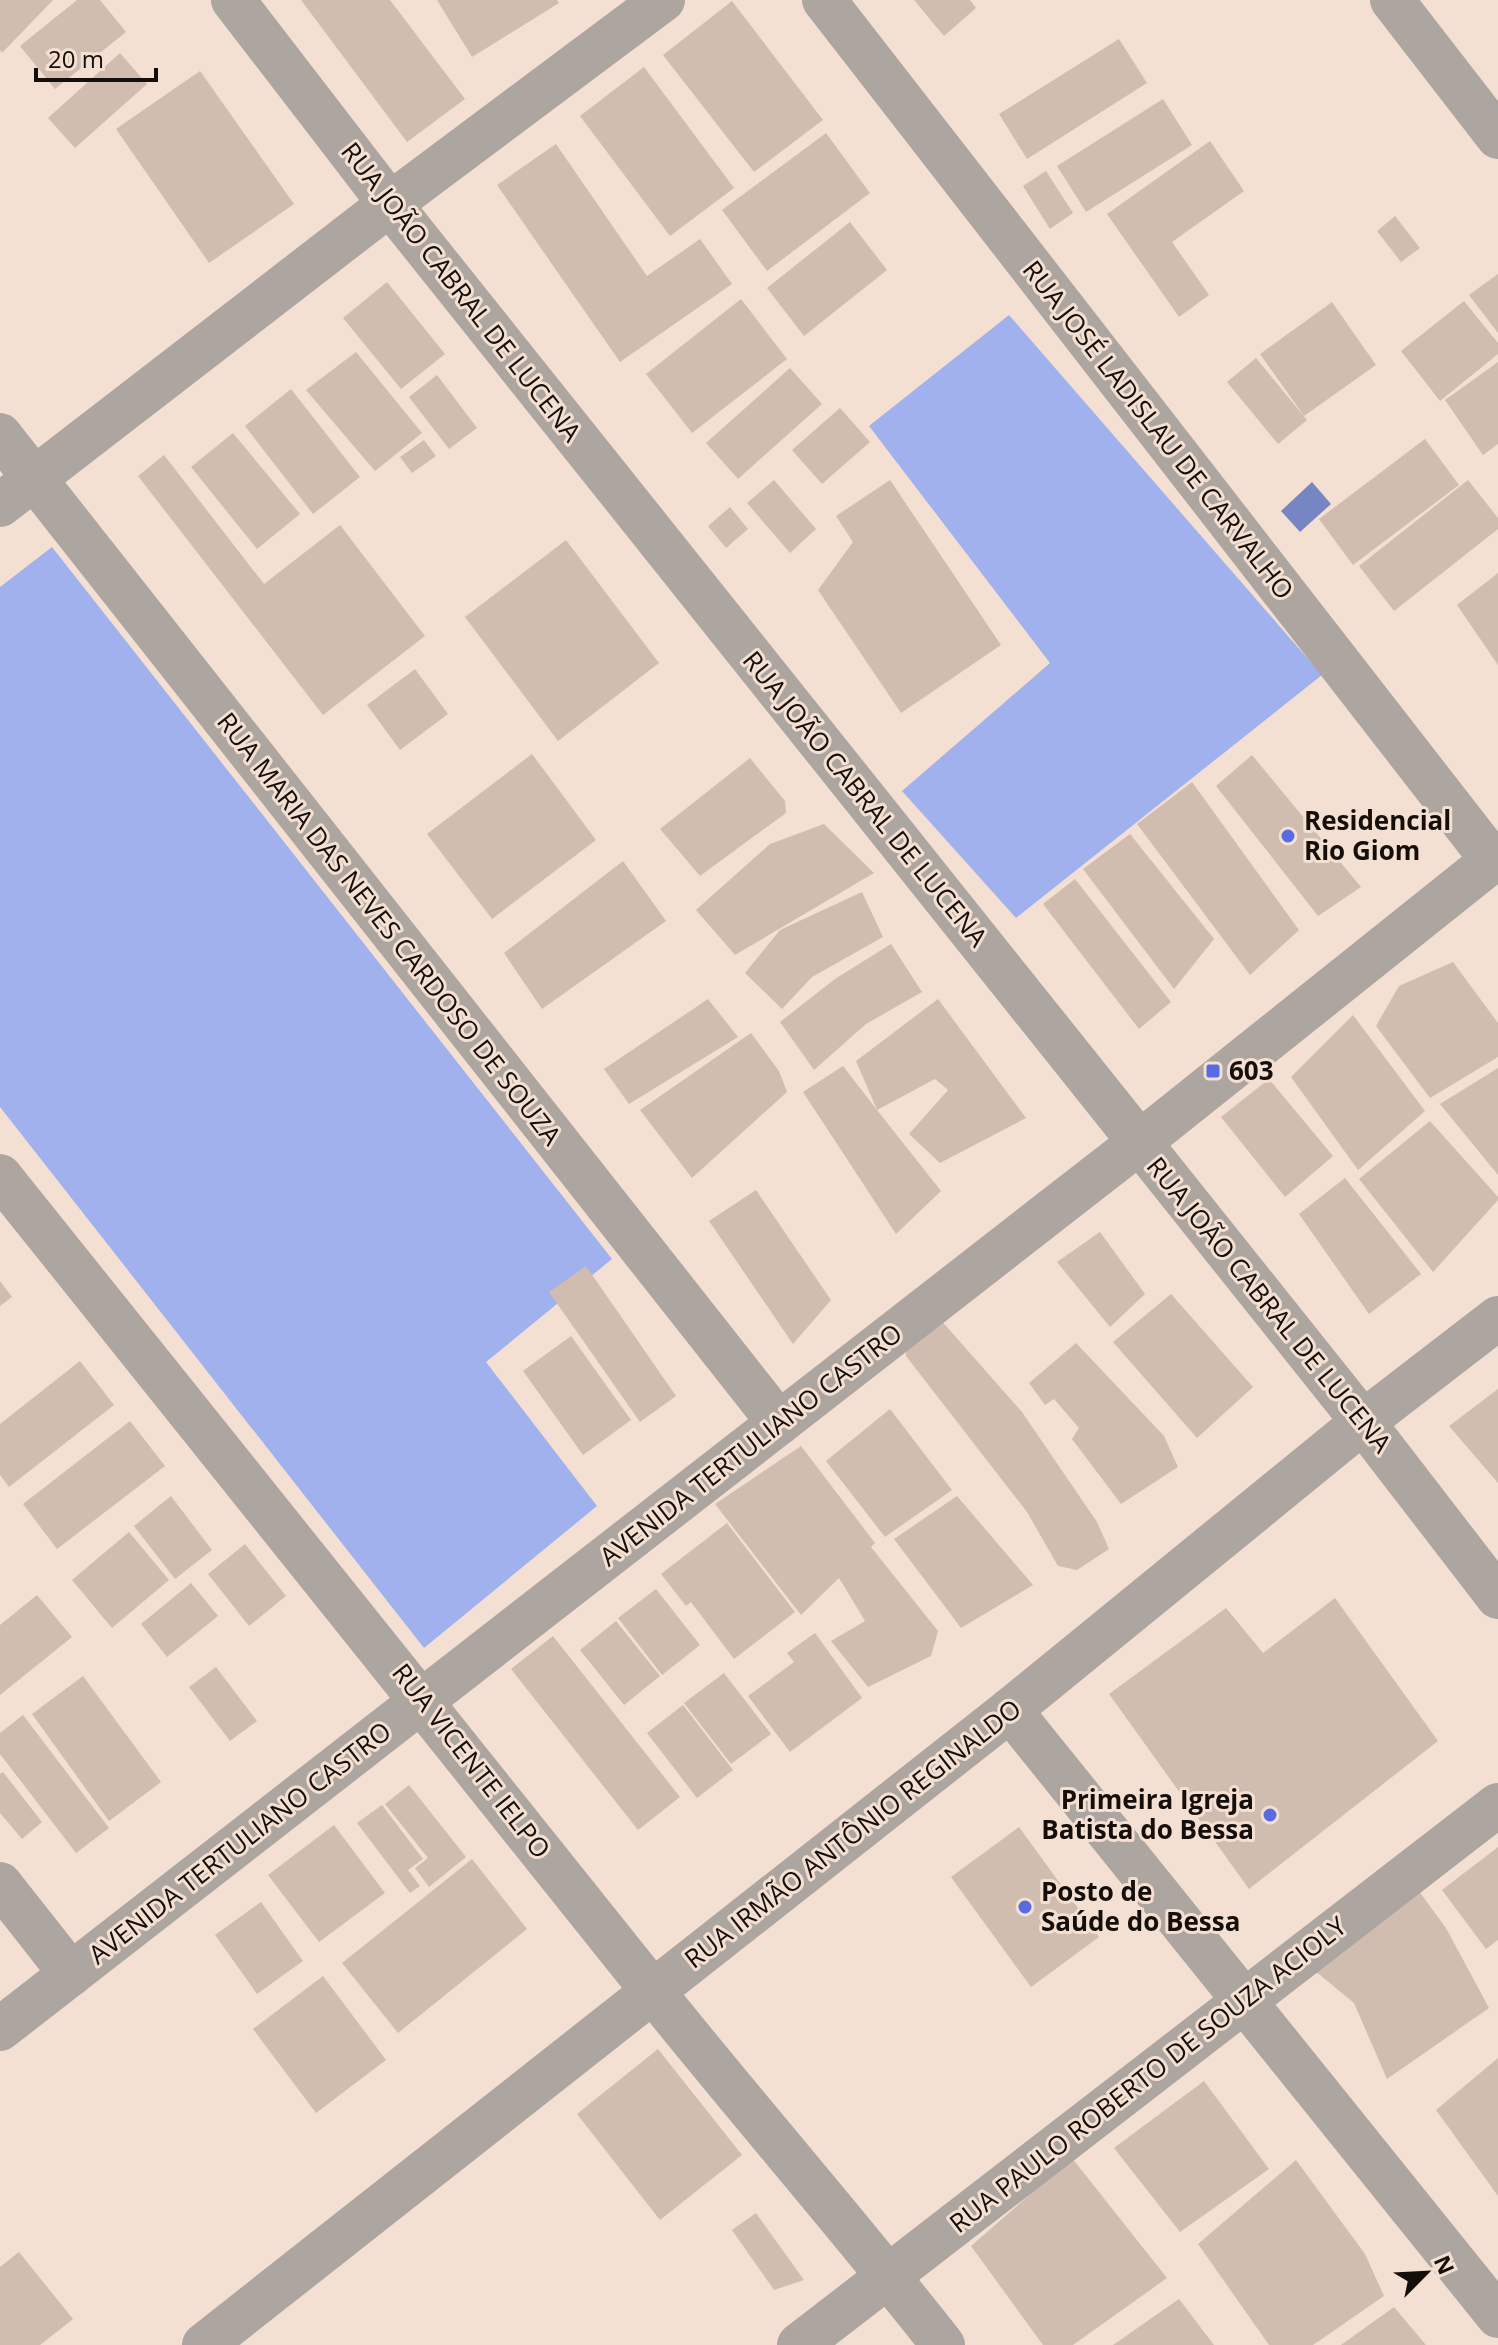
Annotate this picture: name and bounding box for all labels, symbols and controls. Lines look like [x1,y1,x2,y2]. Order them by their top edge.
scale bar [36,32,156,82]
text: 20 m [48,42,104,75]
street label: RUA JOÃO CABRAL DE LUCENA [333,134,590,449]
street label: RUA JOSÉ LADISLAU DE CARVALHO [1015,253,1303,606]
street label: RUA JOÃO CABRAL DE LUCENA [735,643,997,954]
street label: RUA MARIA DAS NEVES CARDOSO DE SOUZA [209,705,570,1153]
place label: Residencial Rio Giom [1304,802,1451,868]
marker: Residencial Rio Giom [1279,827,1297,845]
place label: 603 [1229,1052,1274,1088]
marker: 603 [1204,1062,1222,1080]
street label: RUA JOÃO CABRAL DE LUCENA [1139,1149,1401,1460]
street label: AVENIDA TERTULIANO CASTRO [592,1315,909,1574]
street label: RUA VICENTE IELPO [384,1656,559,1865]
street label: RUA IRMÃO ANTÔNIO REGINALDO [677,1690,1028,1976]
street label: AVENIDA TERTULIANO CASTRO [81,1713,398,1972]
place label: Primeira Igreja Batista do Bessa [1041,1781,1254,1847]
marker: Primeira Igreja Batista do Bessa [1261,1806,1279,1824]
place label: Posto de Saúde do Bessa [1041,1873,1240,1939]
marker: Posto de Saúde do Bessa [1016,1898,1034,1916]
street label: RUA PAULO ROBERTO DE SOUZA ACIOLY [941,1907,1354,2241]
north arrow [1386,2233,1466,2313]
text: N [1428,2250,1463,2279]

